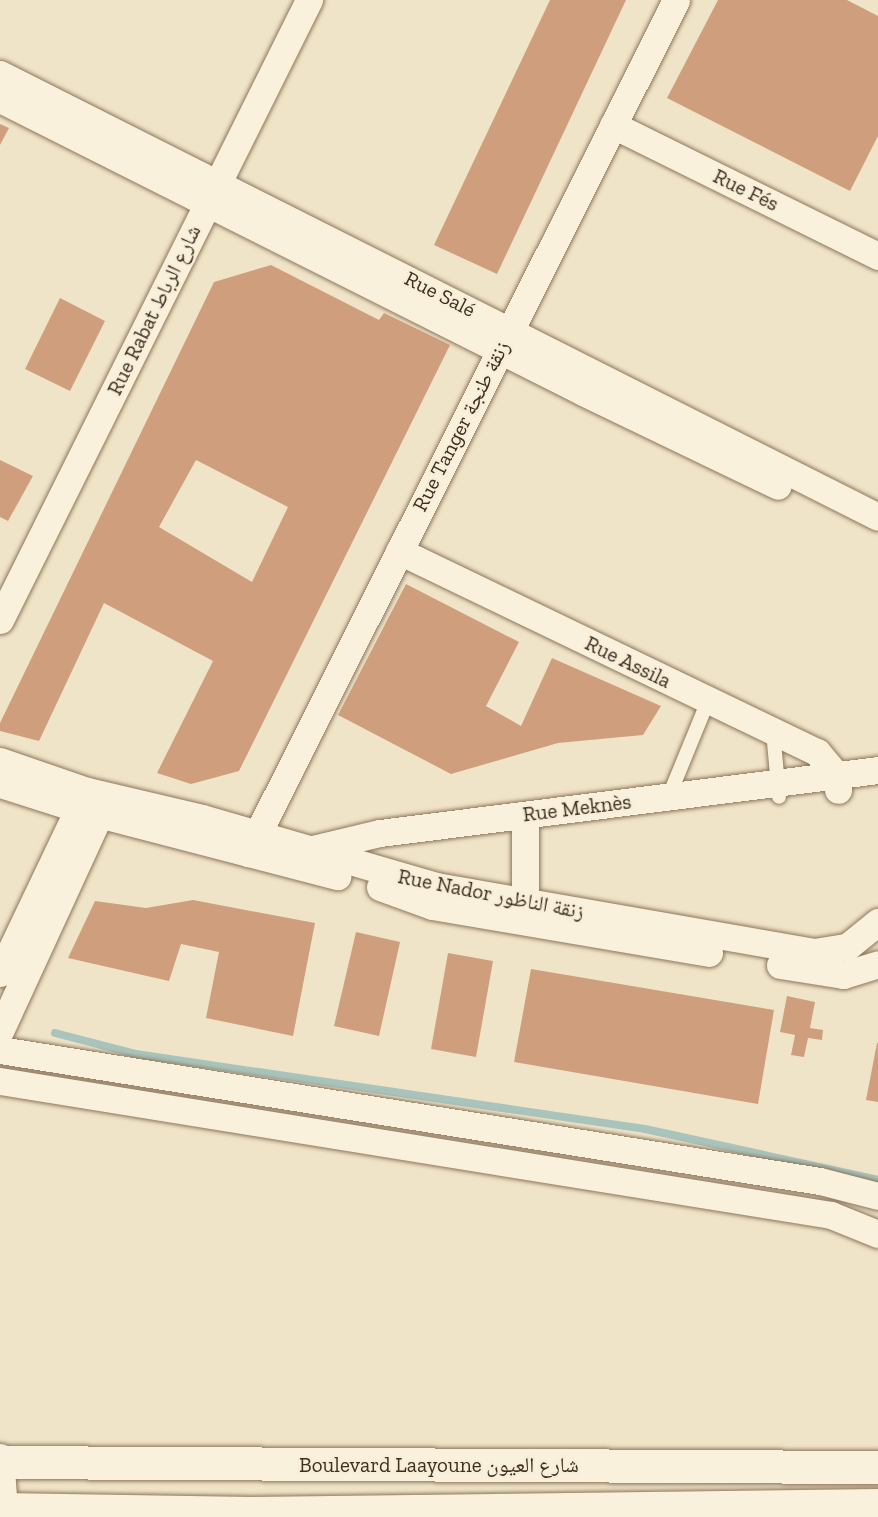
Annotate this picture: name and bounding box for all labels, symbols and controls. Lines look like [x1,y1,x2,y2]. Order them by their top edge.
street label: Rue Fés [709,163,783,217]
street label: Rue Rabat شارع الرباط [102,221,206,399]
street label: Rue Salé [400,265,480,323]
street label: Rue Tanger زنقة طنجة [407,336,515,516]
street label: Rue Assila [581,630,675,694]
street label: Rue Meknès [521,789,633,827]
street label: Rue Nador زنقة الناظور [396,864,586,924]
street label: Boulevard Laayoune شارع العيون [299,1452,579,1478]

